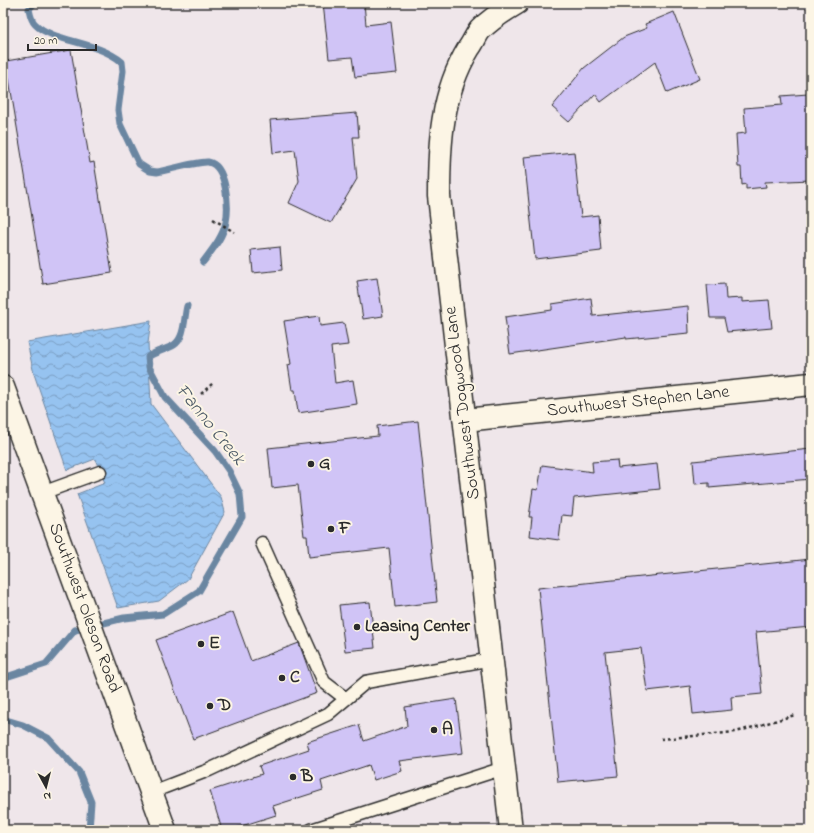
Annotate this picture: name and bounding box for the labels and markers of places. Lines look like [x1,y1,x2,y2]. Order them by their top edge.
place label: G [319,451,330,477]
marker: G [306,459,316,469]
place label: F [338,516,351,542]
marker: F [326,524,336,534]
place label: Leasing Center [365,614,470,641]
marker: Leasing Center [352,622,362,632]
place label: E [209,631,220,657]
marker: E [196,639,206,649]
place label: C [290,665,300,691]
marker: C [277,673,287,683]
place label: D [217,693,231,719]
marker: D [205,701,215,711]
place label: A [442,717,453,743]
marker: A [429,725,439,735]
place label: B [300,764,313,790]
marker: B [288,772,298,782]

